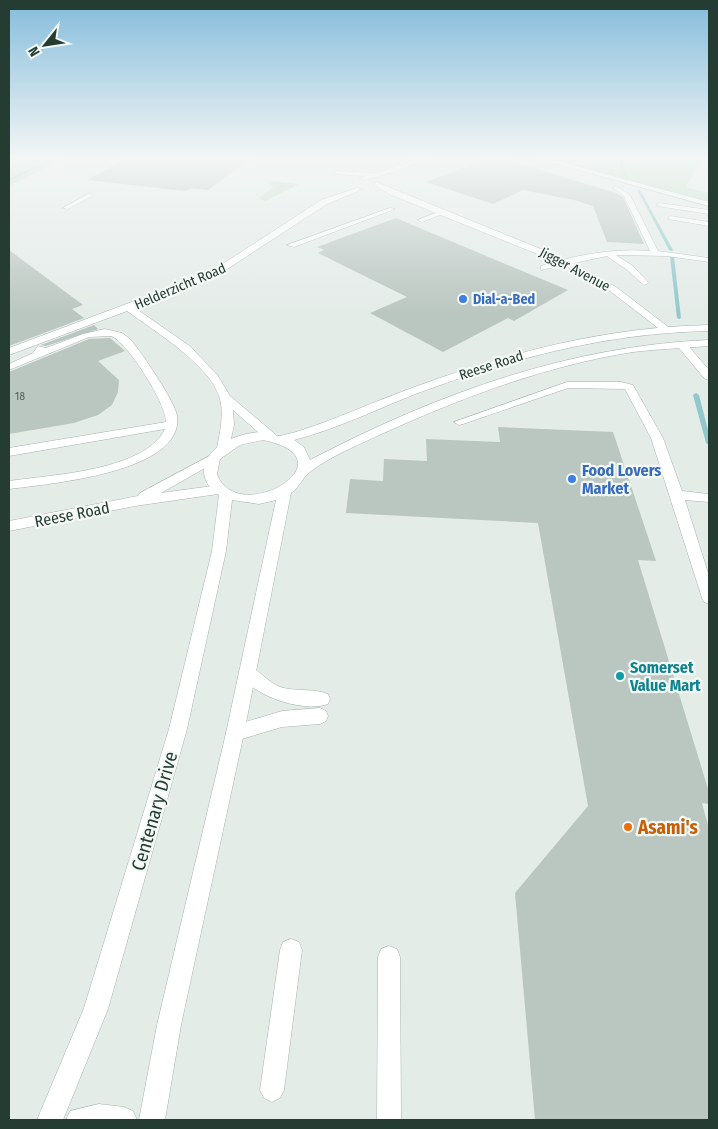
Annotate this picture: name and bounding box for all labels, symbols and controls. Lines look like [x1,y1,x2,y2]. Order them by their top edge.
north arrow [20,20,70,70]
text: N [25,43,44,59]
street label: Jigger Avenue [537,244,613,295]
street label: Helderzicht Road [132,260,228,313]
place label: Dial-a-Bed [473,291,535,308]
marker: Dial-a-Bed [457,293,469,305]
street label: Reese Road [457,347,525,384]
house number: 18 [15,390,25,403]
place label: Food Lovers Market [582,461,661,498]
marker: Food Lovers Market [566,473,578,485]
street label: Reese Road [33,498,111,531]
place label: Somerset Value Mart [629,658,701,695]
marker: Somerset Value Mart [614,670,626,682]
street label: Centenary Drive [126,749,183,873]
place label: Asami's [637,816,698,839]
marker: Asami's [622,821,634,833]

